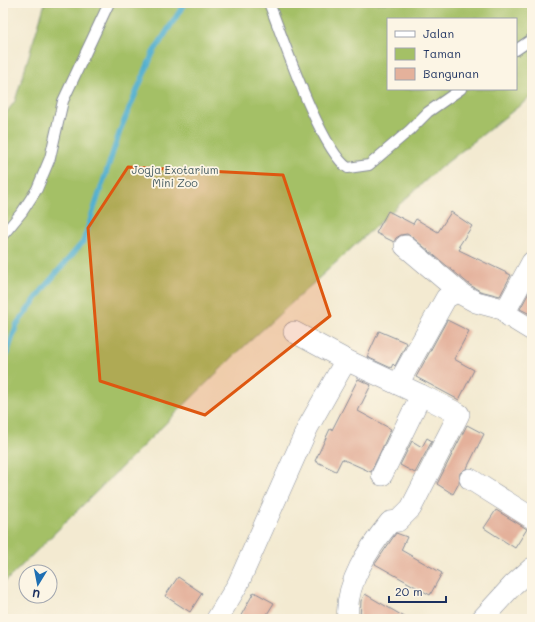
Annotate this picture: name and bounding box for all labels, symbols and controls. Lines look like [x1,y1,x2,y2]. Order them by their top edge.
legend [387,18,517,90]
text: Jalan [423,25,454,41]
text: Taman [423,45,461,61]
text: Bangunan [423,65,479,81]
park label: Jogja Exotarium Mini Zoo [132,162,218,190]
north arrow [18,564,58,604]
scale bar [389,578,446,604]
text: 20 m [395,583,423,599]
text: U [31,586,41,602]

